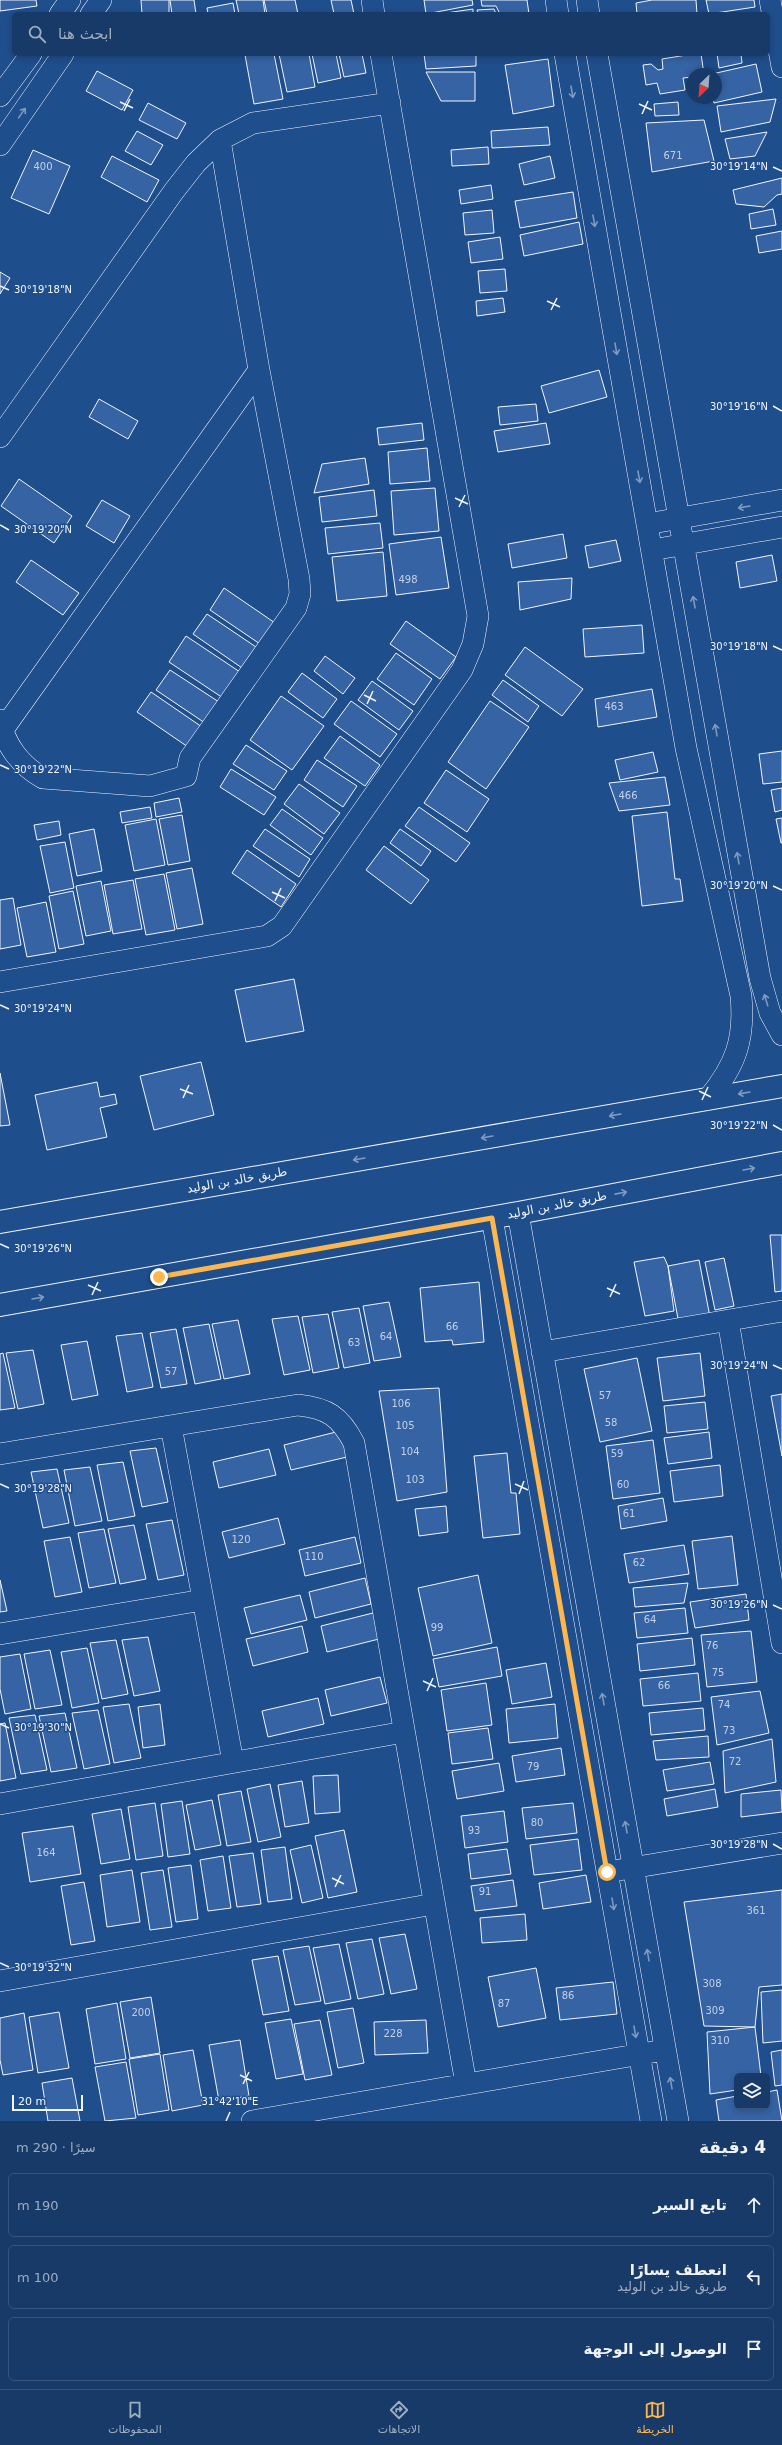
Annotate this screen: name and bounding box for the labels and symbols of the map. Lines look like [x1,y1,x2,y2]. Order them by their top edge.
north arrow [686,68,722,104]
one-way arrow [568,86,576,99]
one-way arrow [18,107,26,118]
house number: 671 [663,150,683,161]
house number: 400 [33,161,53,172]
text: 30°19'14"N [710,161,768,172]
one-way arrow [590,214,598,227]
text: 30°19'18"N [14,284,72,295]
one-way arrow [612,342,620,355]
text: 30°19'16"N [710,401,768,412]
one-way arrow [635,470,643,483]
one-way arrow [737,503,750,511]
text: 30°19'20"N [14,524,72,535]
house number: 498 [398,574,418,585]
one-way arrow [690,596,698,609]
text: 30°19'18"N [710,641,768,652]
house number: 463 [604,701,624,712]
one-way arrow [712,724,720,737]
text: 30°19'22"N [14,764,72,775]
house number: 466 [618,790,638,801]
one-way arrow [734,852,742,865]
text: 30°19'20"N [710,880,768,891]
one-way arrow [762,993,769,1006]
text: 30°19'24"N [14,1003,72,1014]
one-way arrow [737,1089,750,1097]
one-way arrow [609,1111,622,1119]
text: 30°19'22"N [710,1120,768,1131]
one-way arrow [481,1133,494,1141]
one-way arrow [353,1155,366,1163]
street label: طريق خالد بن الوليد [186,1164,288,1197]
one-way arrow [742,1164,755,1172]
street label: طريق خالد بن الوليد [506,1188,608,1223]
one-way arrow [614,1189,627,1197]
text: 30°19'26"N [14,1243,72,1254]
route end [150,1268,168,1286]
one-way arrow [32,1294,45,1302]
house number: 66 [446,1321,458,1332]
house number: 64 [380,1331,392,1342]
house number: 63 [348,1337,360,1348]
text: 30°19'24"N [710,1360,768,1371]
house number: 57 [165,1366,177,1377]
house number: 57 [599,1390,611,1401]
house number: 106 [391,1398,411,1409]
house number: 58 [605,1417,617,1428]
house number: 105 [395,1420,415,1431]
house number: 104 [400,1446,420,1457]
house number: 59 [611,1448,623,1459]
house number: 103 [405,1474,425,1485]
house number: 60 [617,1479,629,1490]
text: 30°19'28"N [14,1483,72,1494]
house number: 61 [623,1508,635,1519]
house number: 120 [231,1534,251,1545]
house number: 110 [304,1551,324,1562]
house number: 62 [633,1557,645,1568]
text: 30°19'26"N [710,1599,768,1610]
house number: 64 [644,1614,656,1625]
house number: 99 [431,1622,443,1633]
house number: 76 [706,1640,718,1651]
house number: 75 [712,1667,724,1678]
house number: 66 [658,1680,670,1691]
one-way arrow [599,1692,607,1705]
house number: 74 [718,1699,730,1710]
text: 30°19'30"N [14,1722,72,1733]
house number: 73 [723,1725,735,1736]
house number: 72 [729,1756,741,1767]
house number: 79 [527,1761,539,1772]
house number: 80 [531,1817,543,1828]
one-way arrow [621,1820,629,1833]
house number: 93 [468,1825,480,1836]
text: 30°19'28"N [710,1839,768,1850]
house number: 164 [36,1847,56,1858]
route start [598,1863,616,1881]
house number: 91 [479,1886,491,1897]
one-way arrow [609,1897,617,1910]
house number: 361 [746,1905,766,1916]
one-way arrow [644,1948,652,1961]
text: 30°19'32"N [14,1962,72,1973]
house number: 308 [702,1978,722,1989]
house number: 86 [562,1990,574,2001]
house number: 87 [498,1998,510,2009]
house number: 309 [705,2005,725,2016]
house number: 200 [131,2007,151,2018]
one-way arrow [632,2025,640,2038]
house number: 228 [383,2028,403,2039]
house number: 310 [710,2035,730,2046]
one-way arrow [667,2076,675,2089]
scale bar [12,2093,83,2112]
text: 31°42'10"E [202,2096,258,2107]

